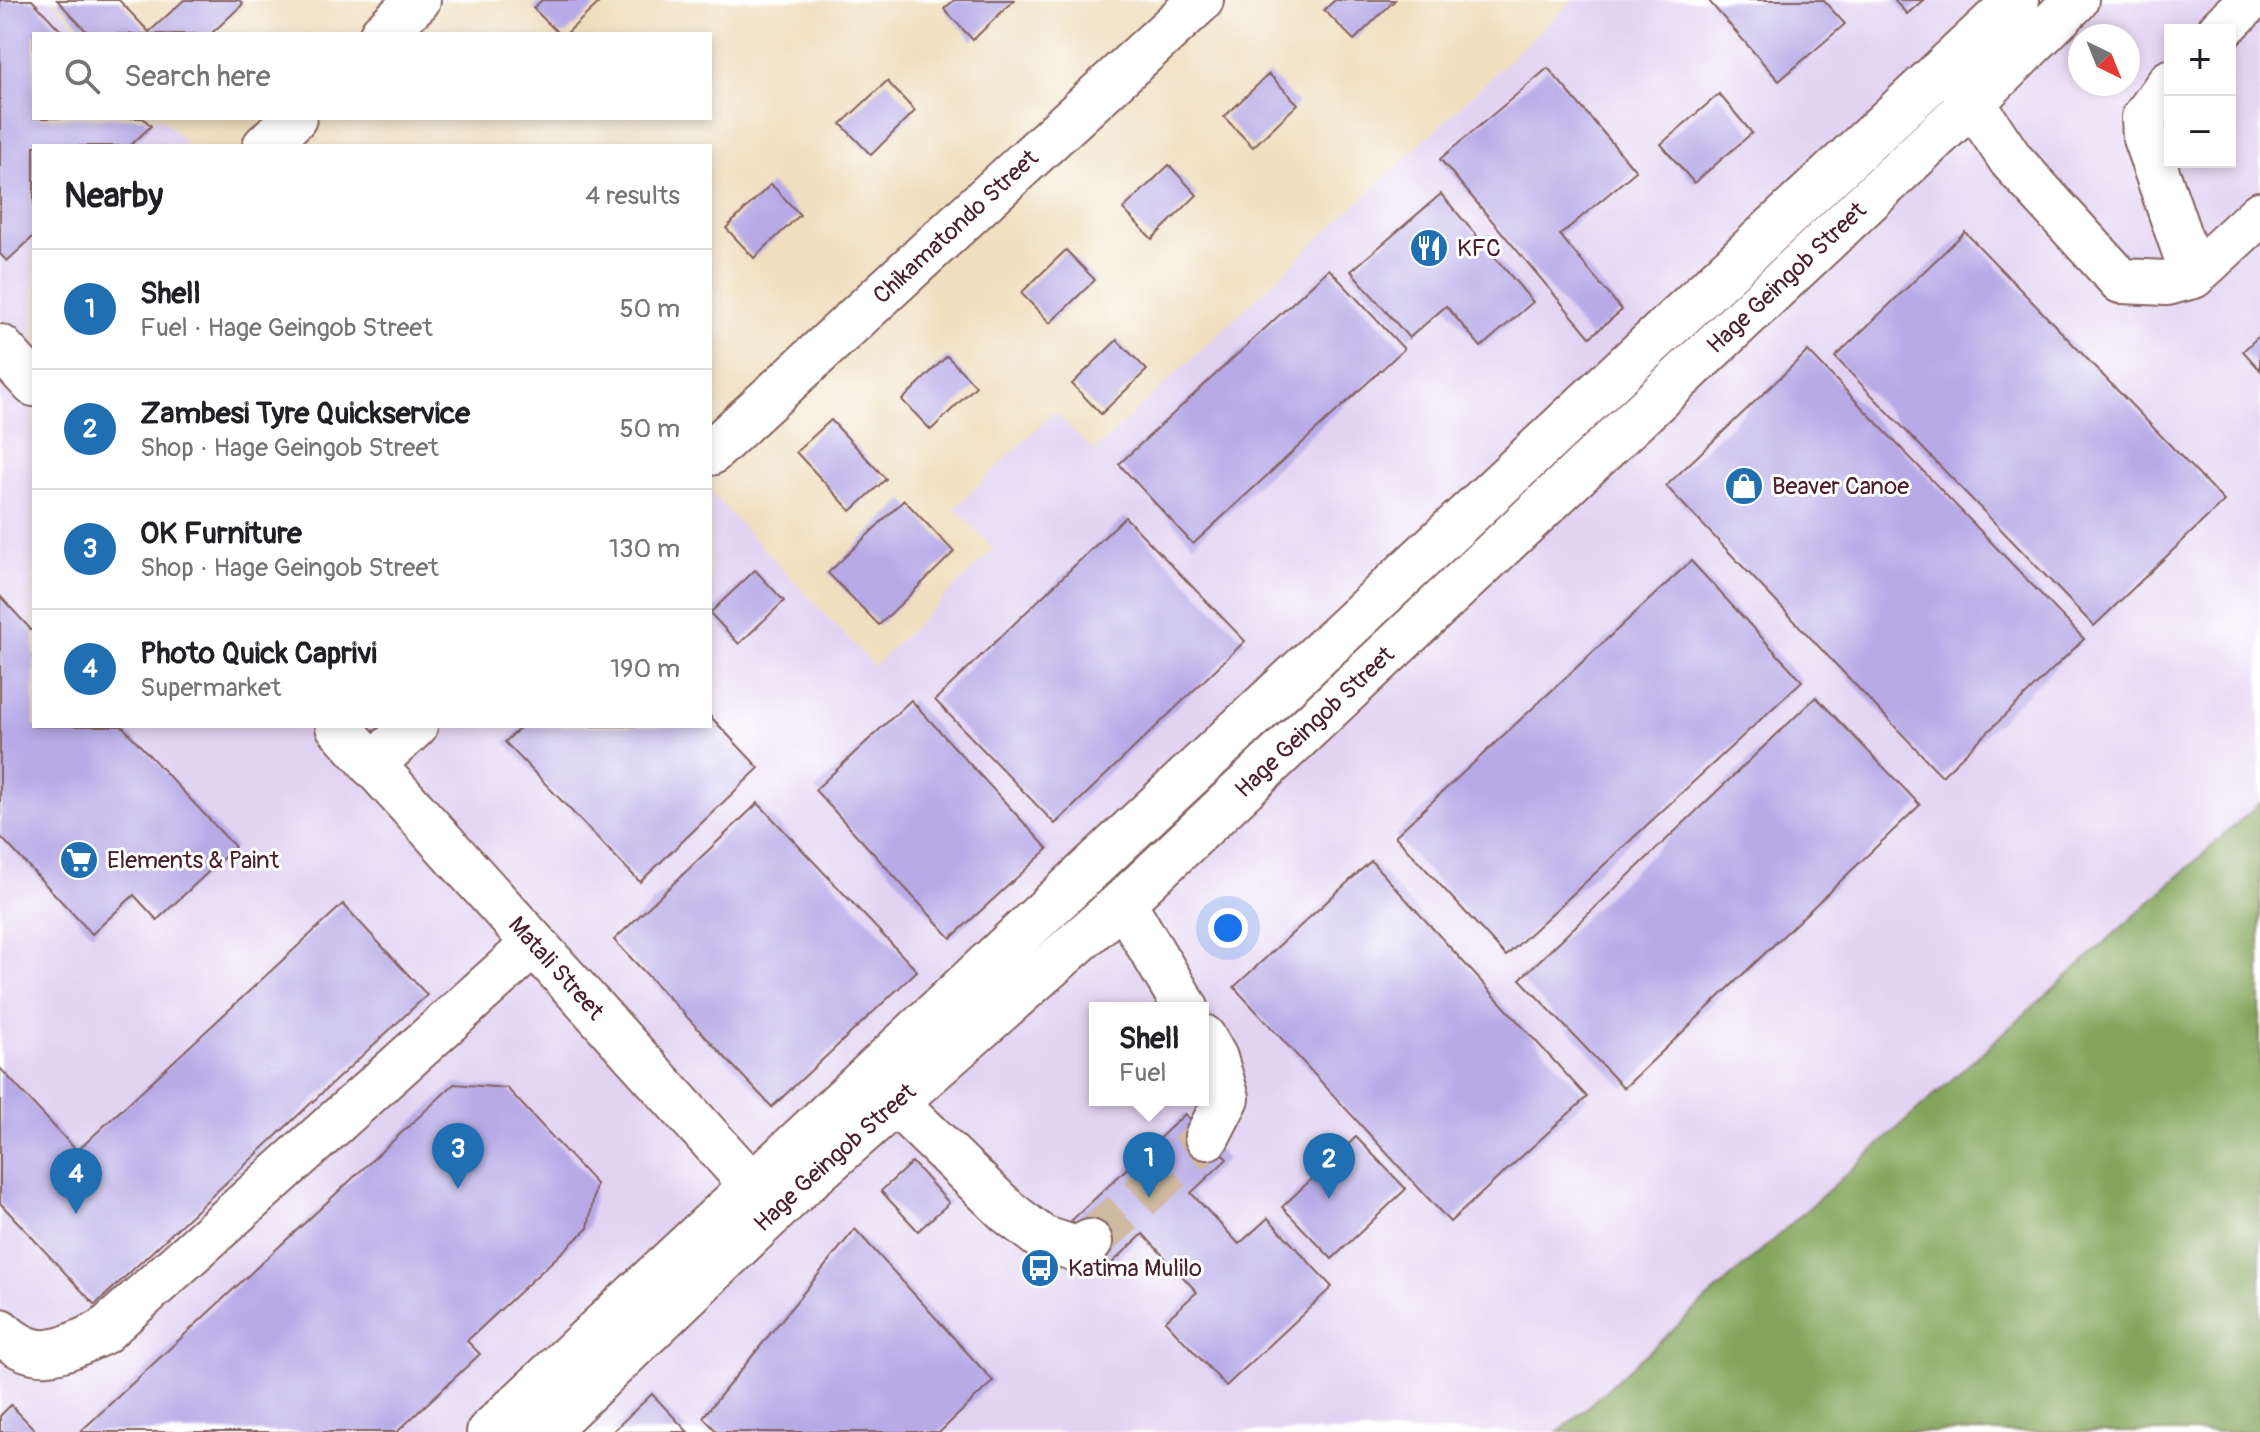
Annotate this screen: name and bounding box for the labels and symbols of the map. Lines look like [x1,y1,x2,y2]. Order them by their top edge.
north arrow [2068,24,2140,96]
street label: Chikamatondo Street [867,143,1045,310]
street label: Hage Geingob Street [1701,196,1873,360]
restaurant icon: KFC [1408,227,1450,269]
place label: KFC [1457,234,1501,263]
shop icon: Beaver Canoe [1723,465,1765,507]
place label: Beaver Canoe [1772,472,1909,501]
street label: Hage Geingob Street [1229,640,1401,804]
supermarket icon: Elements & Paint [58,839,100,881]
place label: Elements & Paint [107,846,279,875]
your location [1208,908,1248,948]
street label: Matali Street [502,911,610,1026]
street label: Hage Geingob Street [748,1077,922,1238]
pin: 3 [432,1123,484,1189]
pin: 1 [1123,1132,1175,1198]
pin: 2 [1303,1133,1355,1199]
pin: 4 [50,1148,102,1214]
bus stop icon: Katima Mulilo [1019,1247,1061,1289]
place label: Katima Mulilo [1068,1254,1202,1283]

